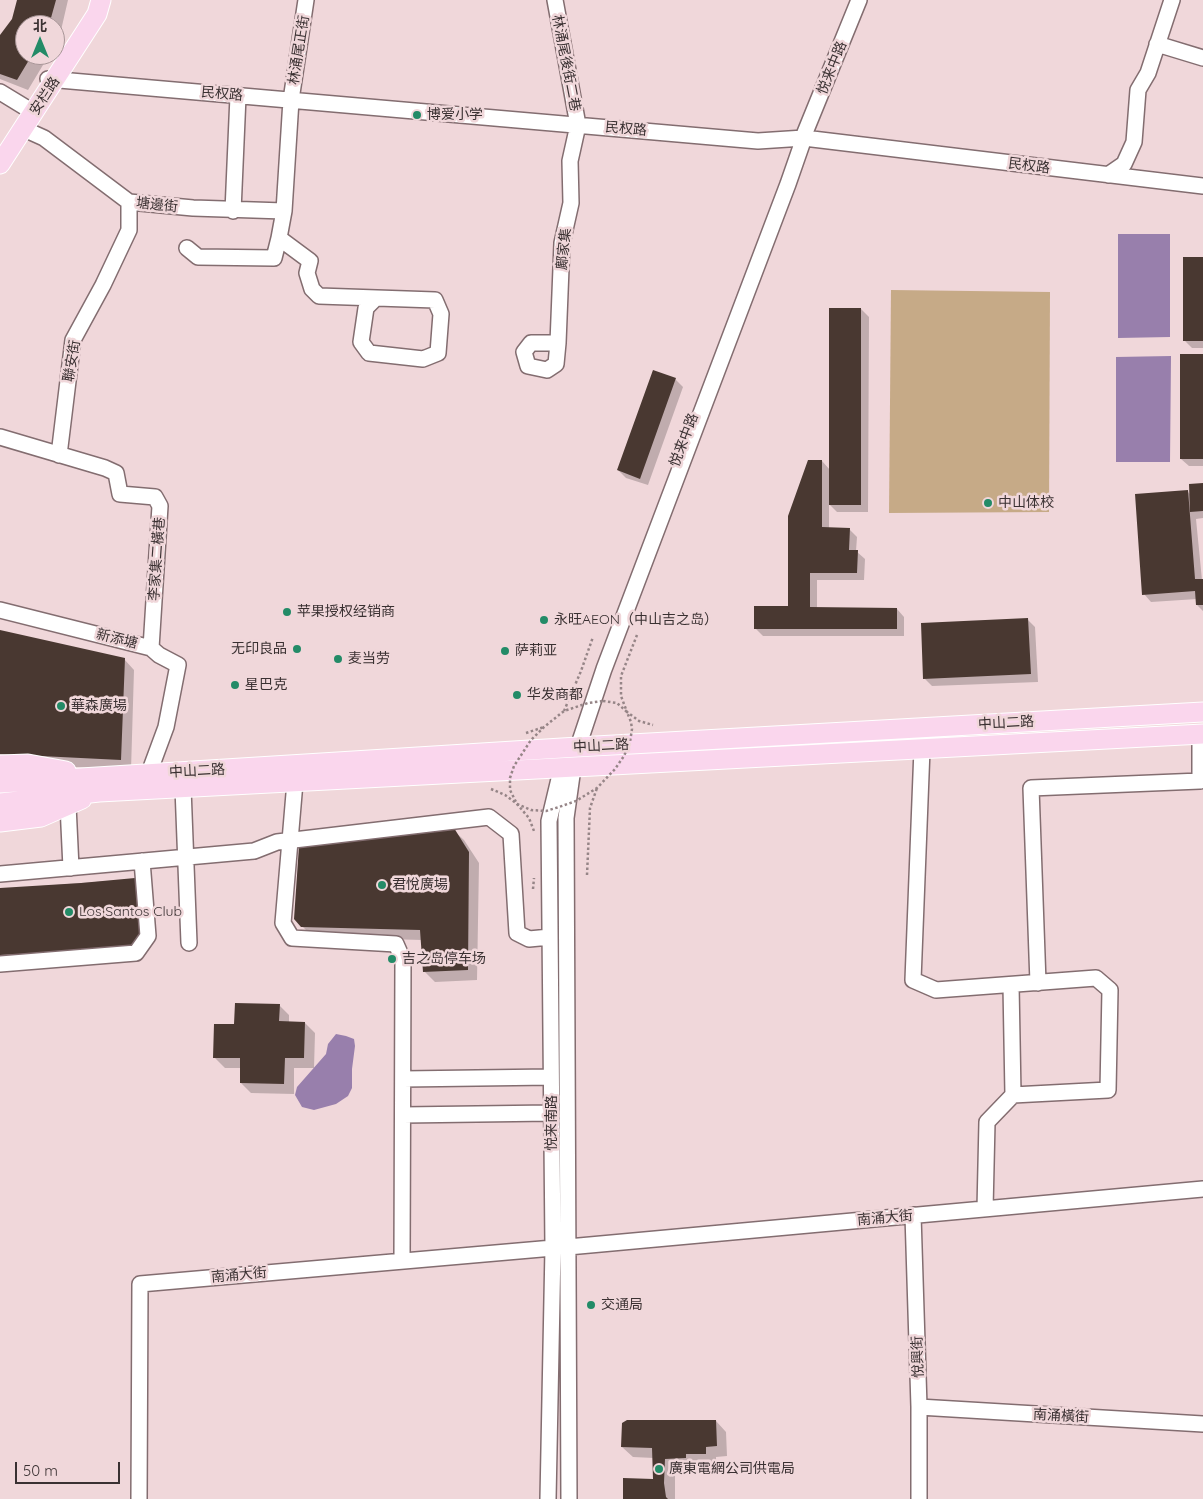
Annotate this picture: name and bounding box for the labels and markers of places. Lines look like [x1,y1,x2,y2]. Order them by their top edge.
place label: 博爱小学 [427,107,483,123]
marker: 博爱小学 [411,109,423,121]
place label: 中山体校 [998,495,1054,511]
marker: 中山体校 [982,497,994,509]
place label: 苹果授权经销商 [297,604,395,620]
marker: 苹果授权经销商 [281,606,293,618]
place label: 永旺AEON（中山吉之岛） [554,612,718,628]
marker: 永旺AEON（中山吉之岛） [538,614,550,626]
place label: 无印良品 [231,641,287,657]
marker: 无印良品 [291,643,303,655]
place label: 萨莉亚 [515,643,557,659]
marker: 萨莉亚 [499,645,511,657]
place label: 麦当劳 [348,651,390,667]
marker: 麦当劳 [332,653,344,665]
place label: 星巴克 [245,677,287,693]
marker: 星巴克 [229,679,241,691]
place label: 华发商都 [527,687,583,703]
marker: 华发商都 [511,689,523,701]
place label: 華森廣場 [71,698,127,714]
marker: 華森廣場 [55,700,67,712]
place label: 君悅廣場 [392,877,448,893]
marker: 君悅廣場 [376,879,388,891]
place label: Los Santos Club [79,904,182,920]
marker: Los Santos Club [63,906,75,918]
place label: 吉之岛停车场 [402,951,486,967]
marker: 吉之岛停车场 [386,953,398,965]
place label: 交通局 [601,1297,643,1313]
marker: 交通局 [585,1299,597,1311]
place label: 廣東電網公司供電局 [669,1461,795,1477]
marker: 廣東電網公司供電局 [653,1463,665,1475]

